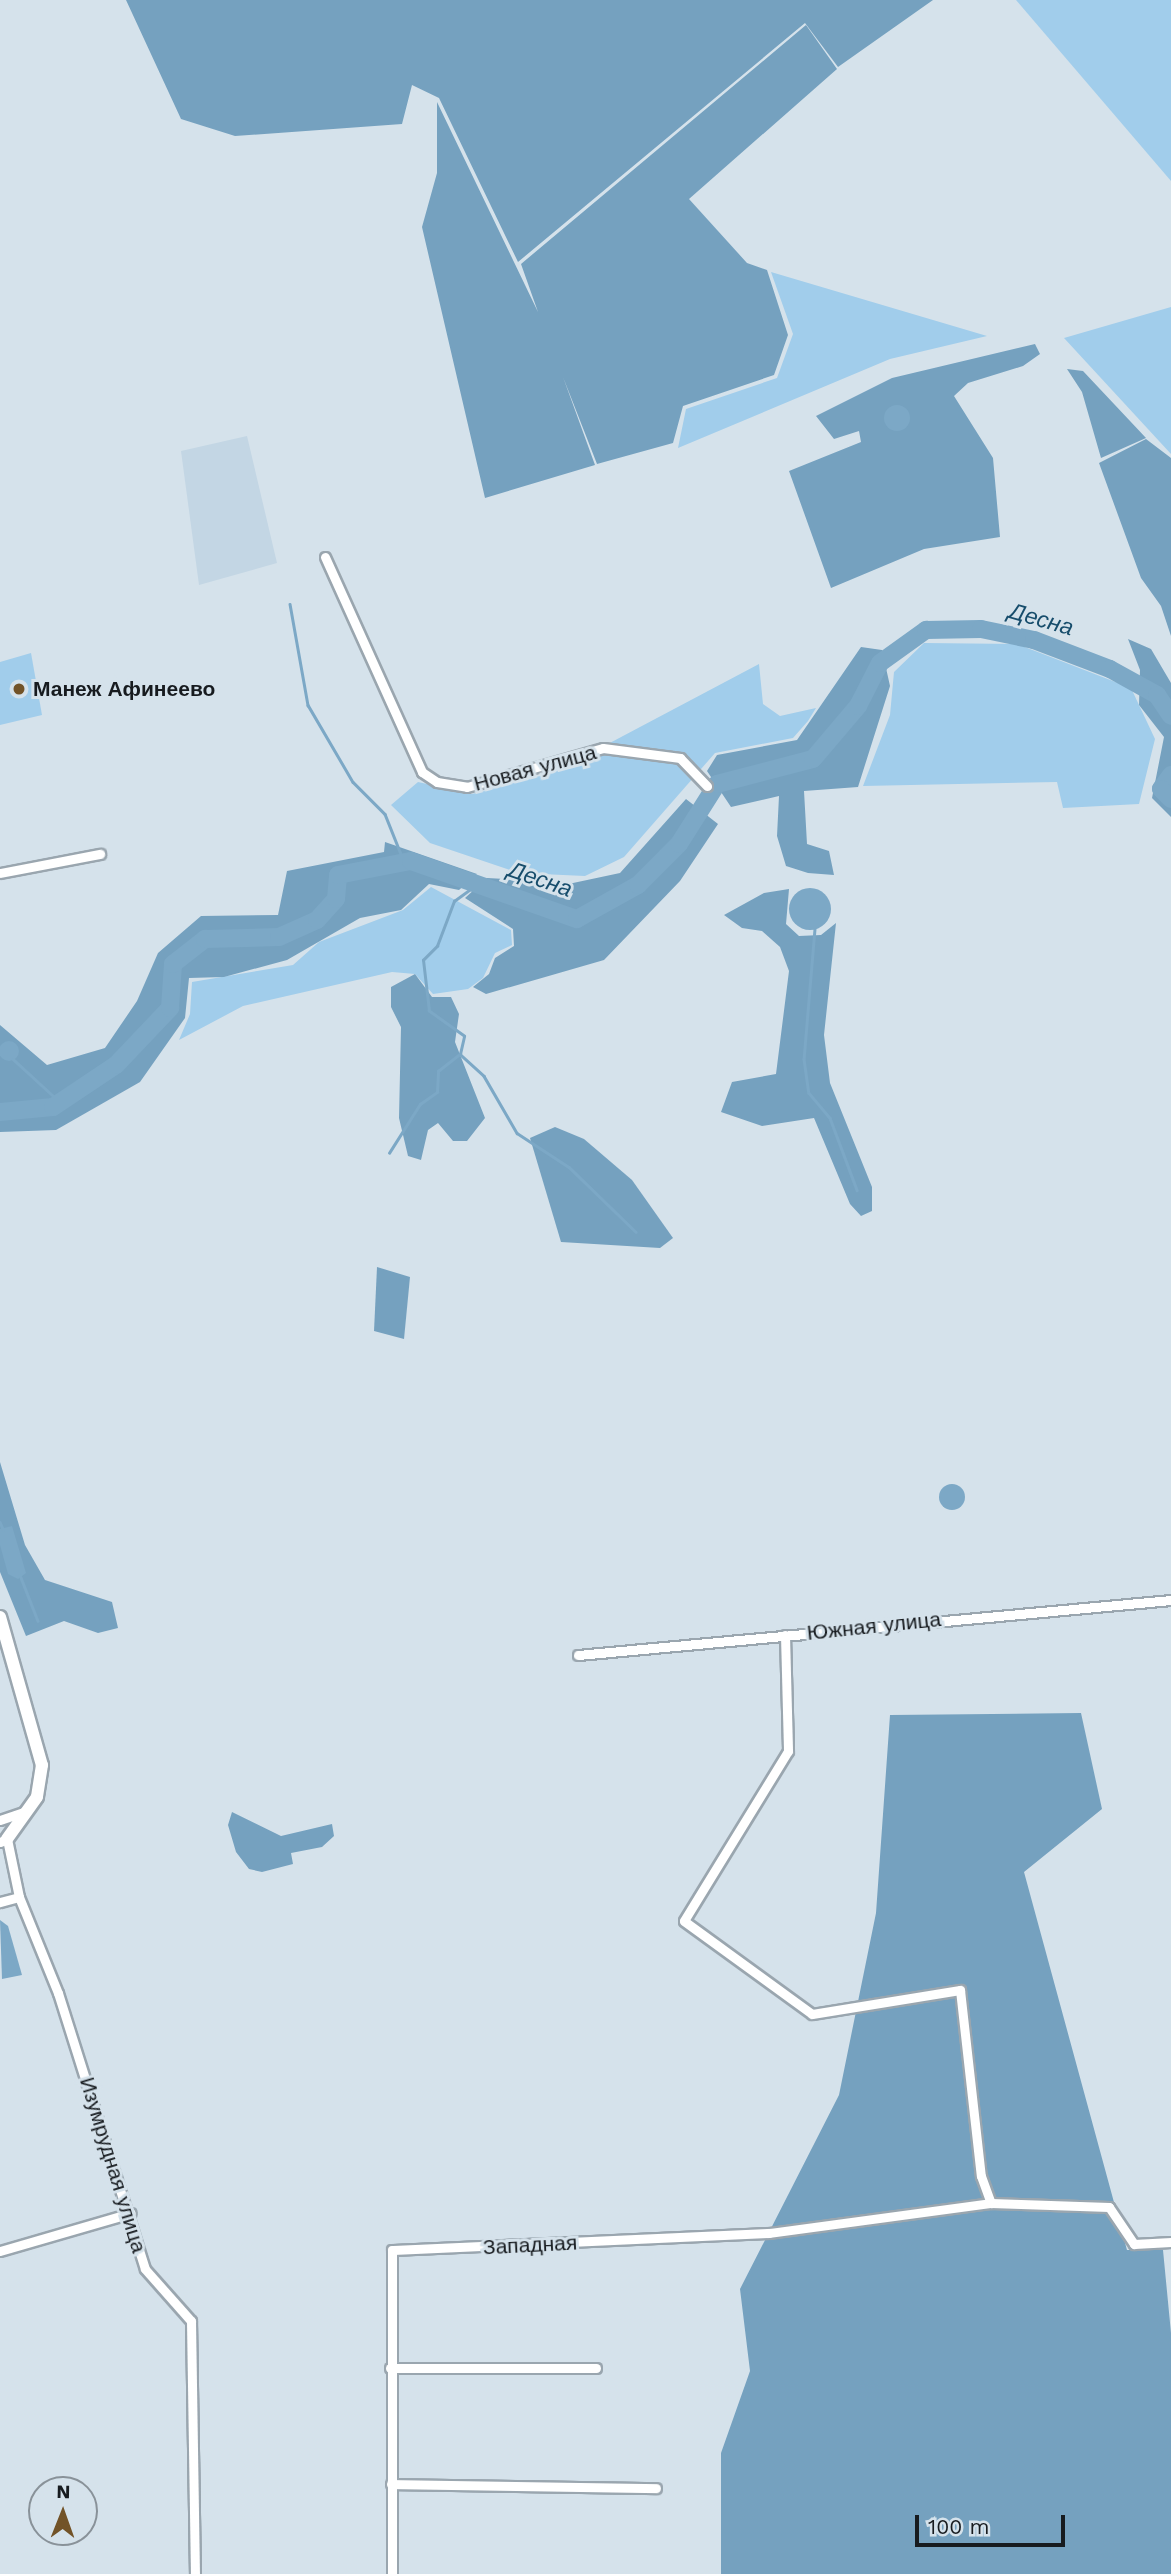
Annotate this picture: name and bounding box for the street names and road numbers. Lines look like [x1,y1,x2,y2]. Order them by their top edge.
street label: Новая улица [471,740,599,796]
street label: Южная улица [806,1606,942,1646]
street label: Изумрудная улица [74,2074,152,2256]
street label: Западная [482,2230,578,2260]

